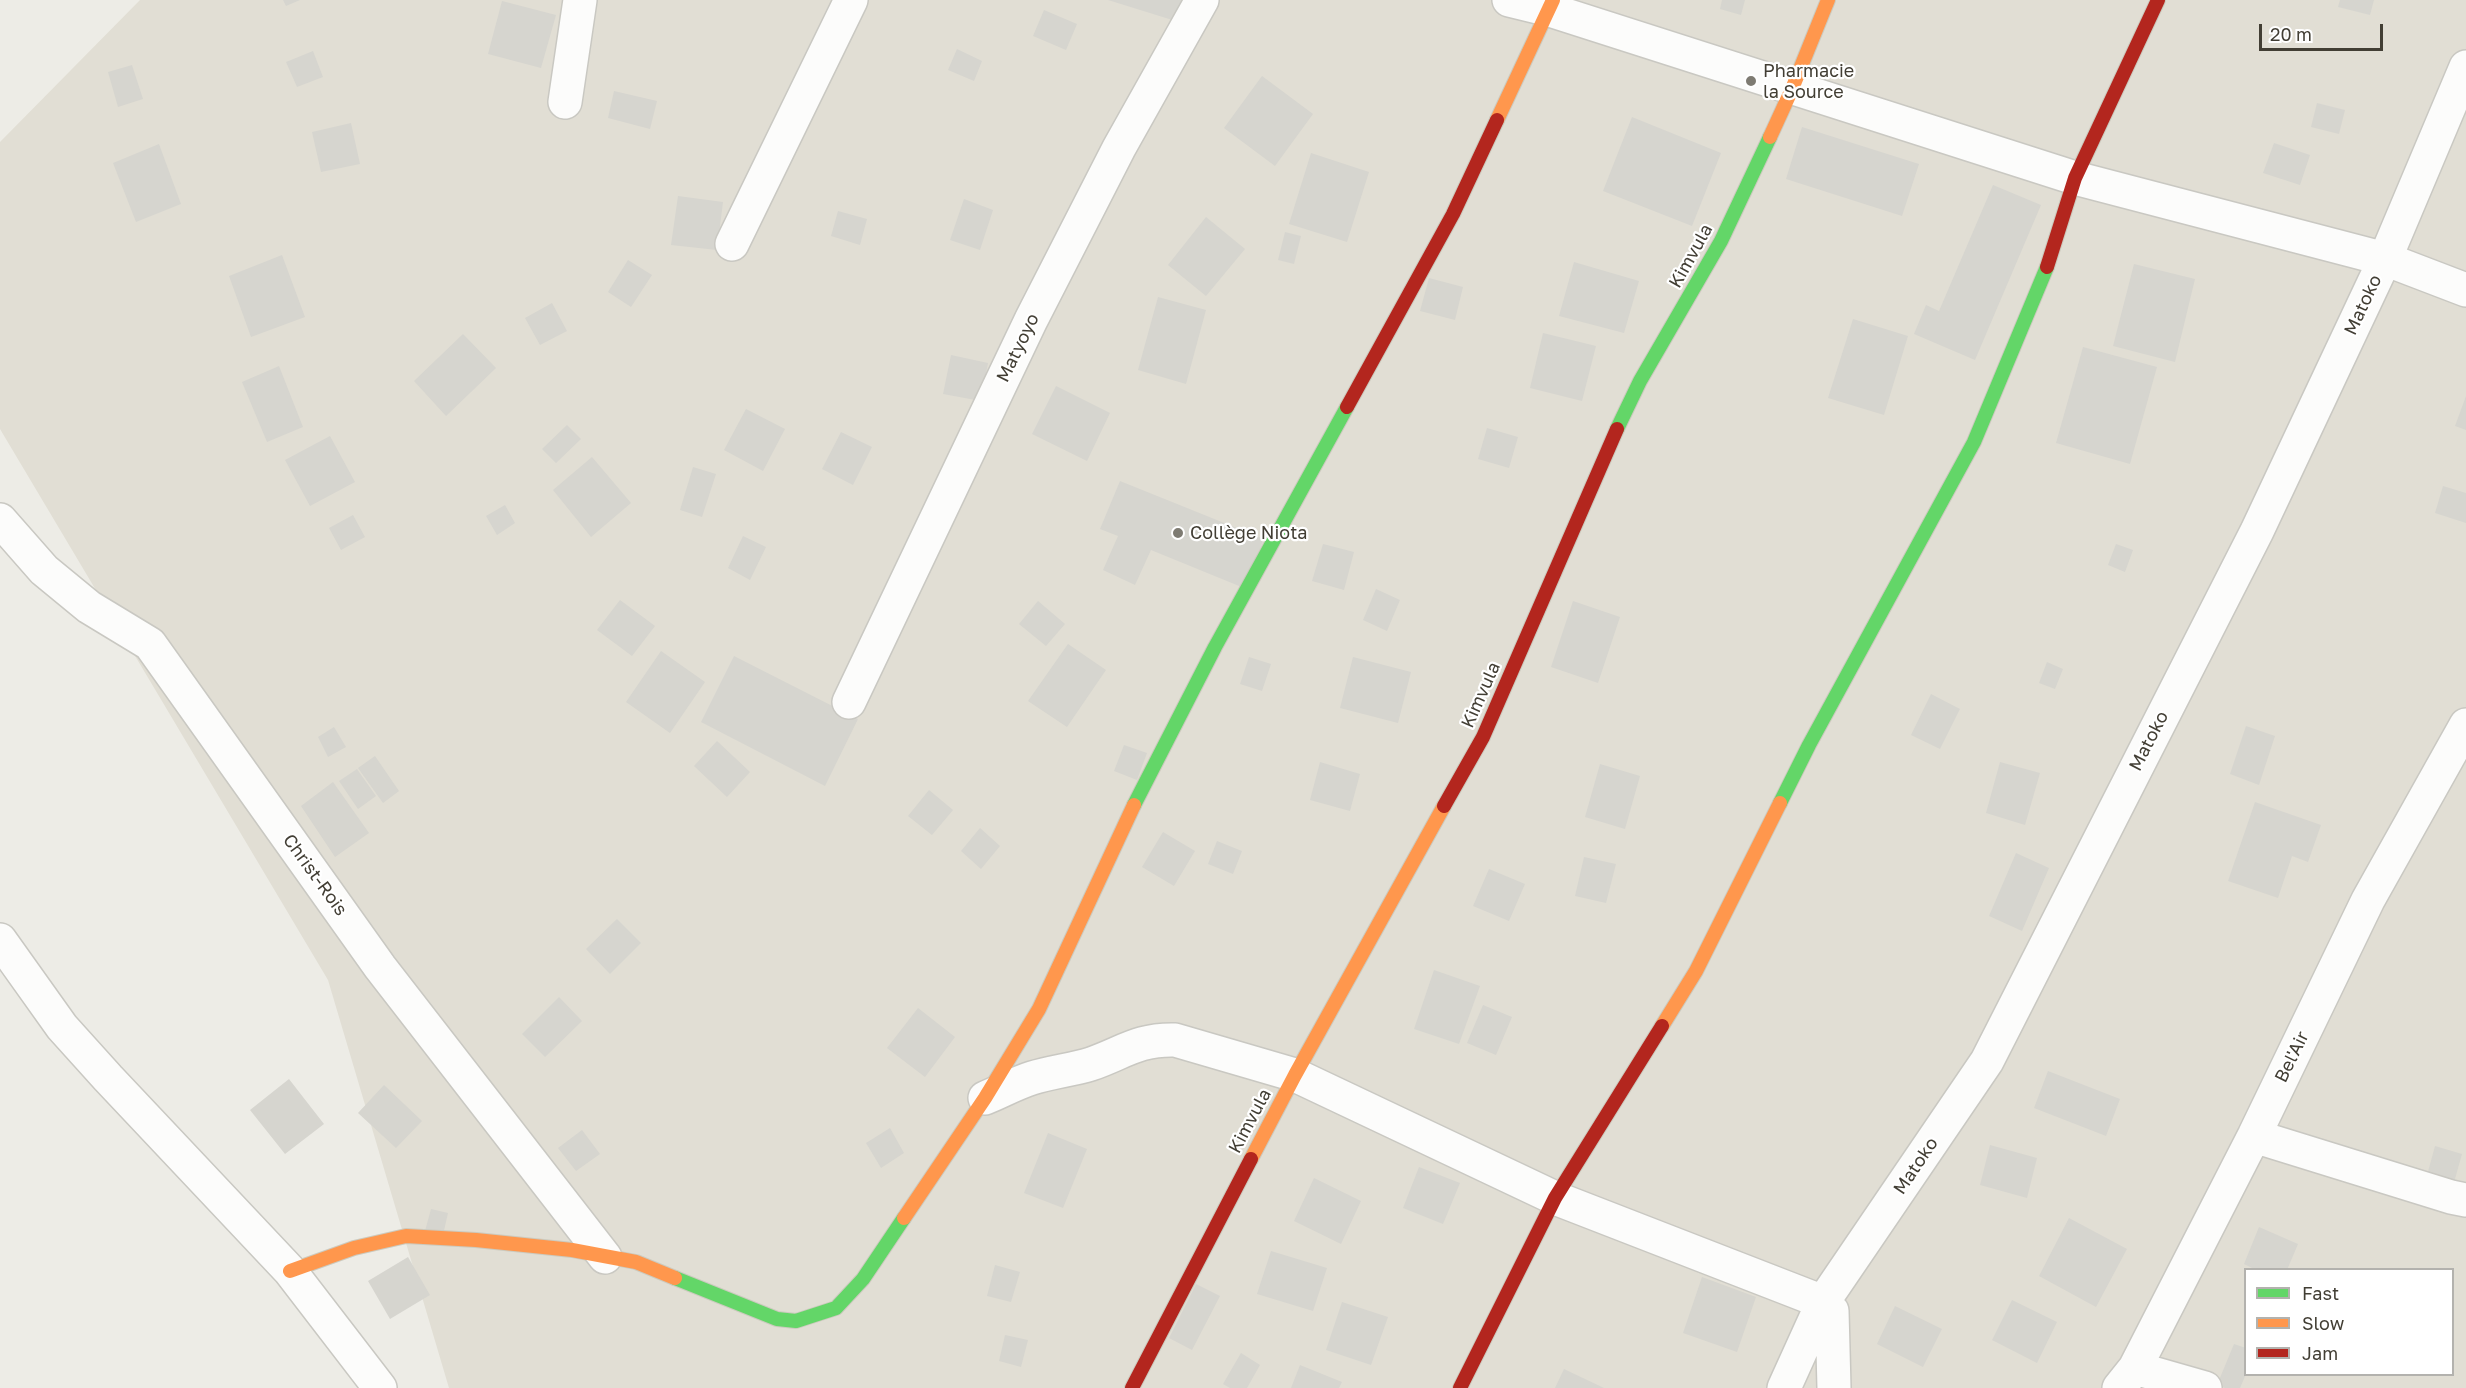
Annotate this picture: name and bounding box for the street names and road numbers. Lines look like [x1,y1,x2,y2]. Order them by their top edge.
street label: Kimvula [1665,220,1717,292]
street label: Matoko [2340,271,2386,339]
street label: Matyoyo [992,310,1044,386]
street label: Kimvula [1457,659,1505,731]
street label: Matoko [2125,708,2173,774]
street label: Christ-Rois [278,830,352,920]
street label: Bel'Air [2270,1028,2314,1086]
street label: Kimvula [1224,1085,1276,1157]
street label: Matoko [1889,1133,1943,1199]

